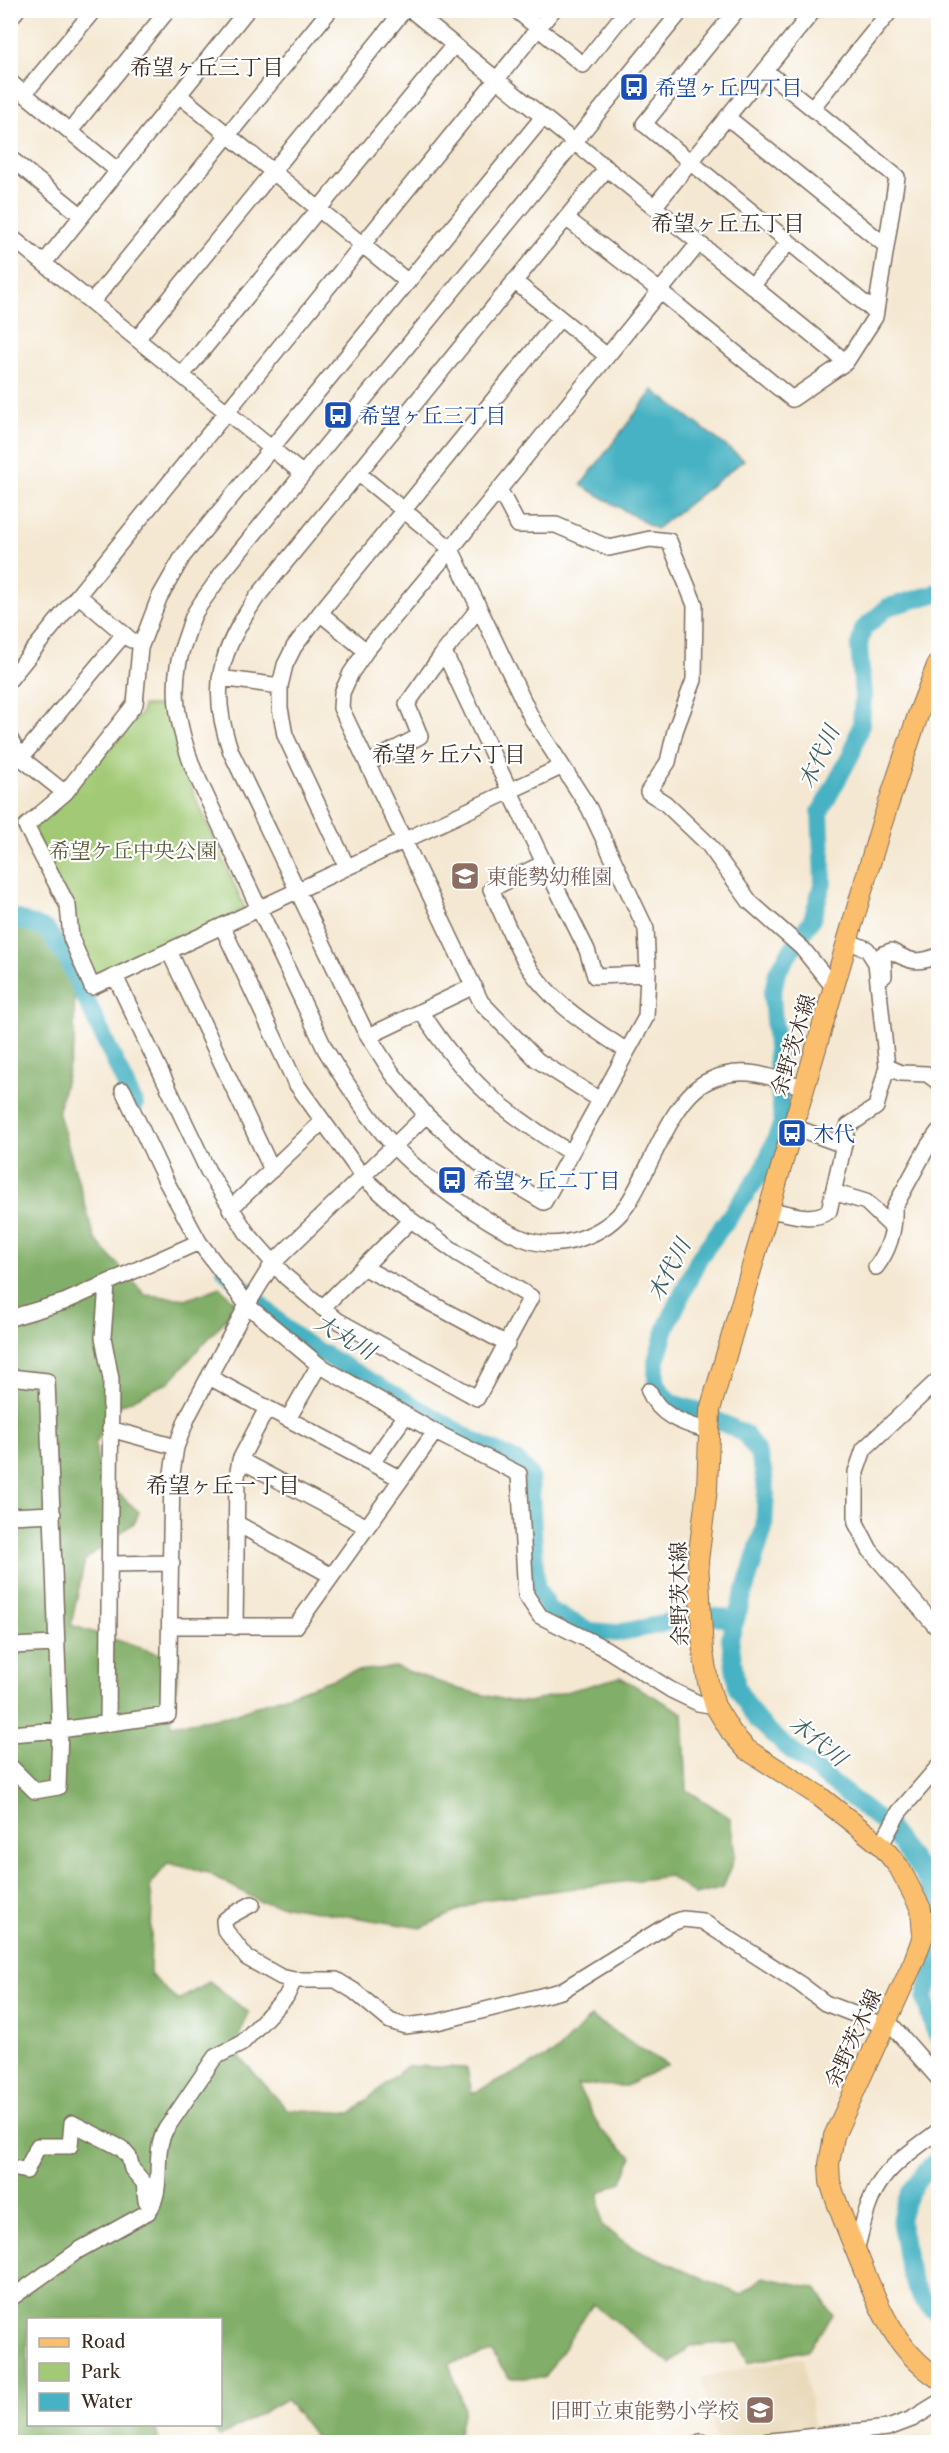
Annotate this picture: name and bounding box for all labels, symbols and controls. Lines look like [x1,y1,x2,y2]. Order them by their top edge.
district label: 希望ヶ丘三丁目 [130,54,284,81]
bus stop icon: 希望ヶ丘四丁目 [618,71,650,103]
place label: 希望ヶ丘四丁目 [655,75,802,100]
district label: 希望ヶ丘五丁目 [651,210,805,237]
bus stop icon: 希望ヶ丘三丁目 [322,399,354,431]
place label: 希望ヶ丘三丁目 [359,403,506,428]
water label: 木代川 [793,720,846,793]
district label: 希望ヶ丘六丁目 [372,741,526,768]
park label: 希望ケ丘中央公園 [49,838,217,863]
school or university icon: 東能勢幼稚園 [449,860,481,892]
place label: 東能勢幼稚園 [486,864,612,889]
street label: 余野茨木線 [766,991,820,1099]
bus stop icon: 木代 [776,1117,808,1149]
place label: 木代 [813,1121,855,1146]
bus stop icon: 希望ヶ丘二丁目 [436,1164,468,1196]
place label: 希望ヶ丘二丁目 [473,1168,620,1193]
water label: 木代川 [642,1233,697,1305]
water label: 大丸川 [310,1308,382,1367]
district label: 希望ヶ丘一丁目 [146,1472,300,1499]
street label: 余野茨木線 [666,1541,692,1647]
water label: 木代川 [784,1710,854,1774]
street label: 余野茨木線 [819,1985,887,2091]
legend [27,2318,222,2426]
text: Road [81,2331,126,2353]
text: Park [81,2361,122,2383]
text: Water [80,2391,133,2413]
school or university icon: 旧町立東能勢小学校 [744,2394,776,2426]
place label: 旧町立東能勢小学校 [550,2398,739,2423]

